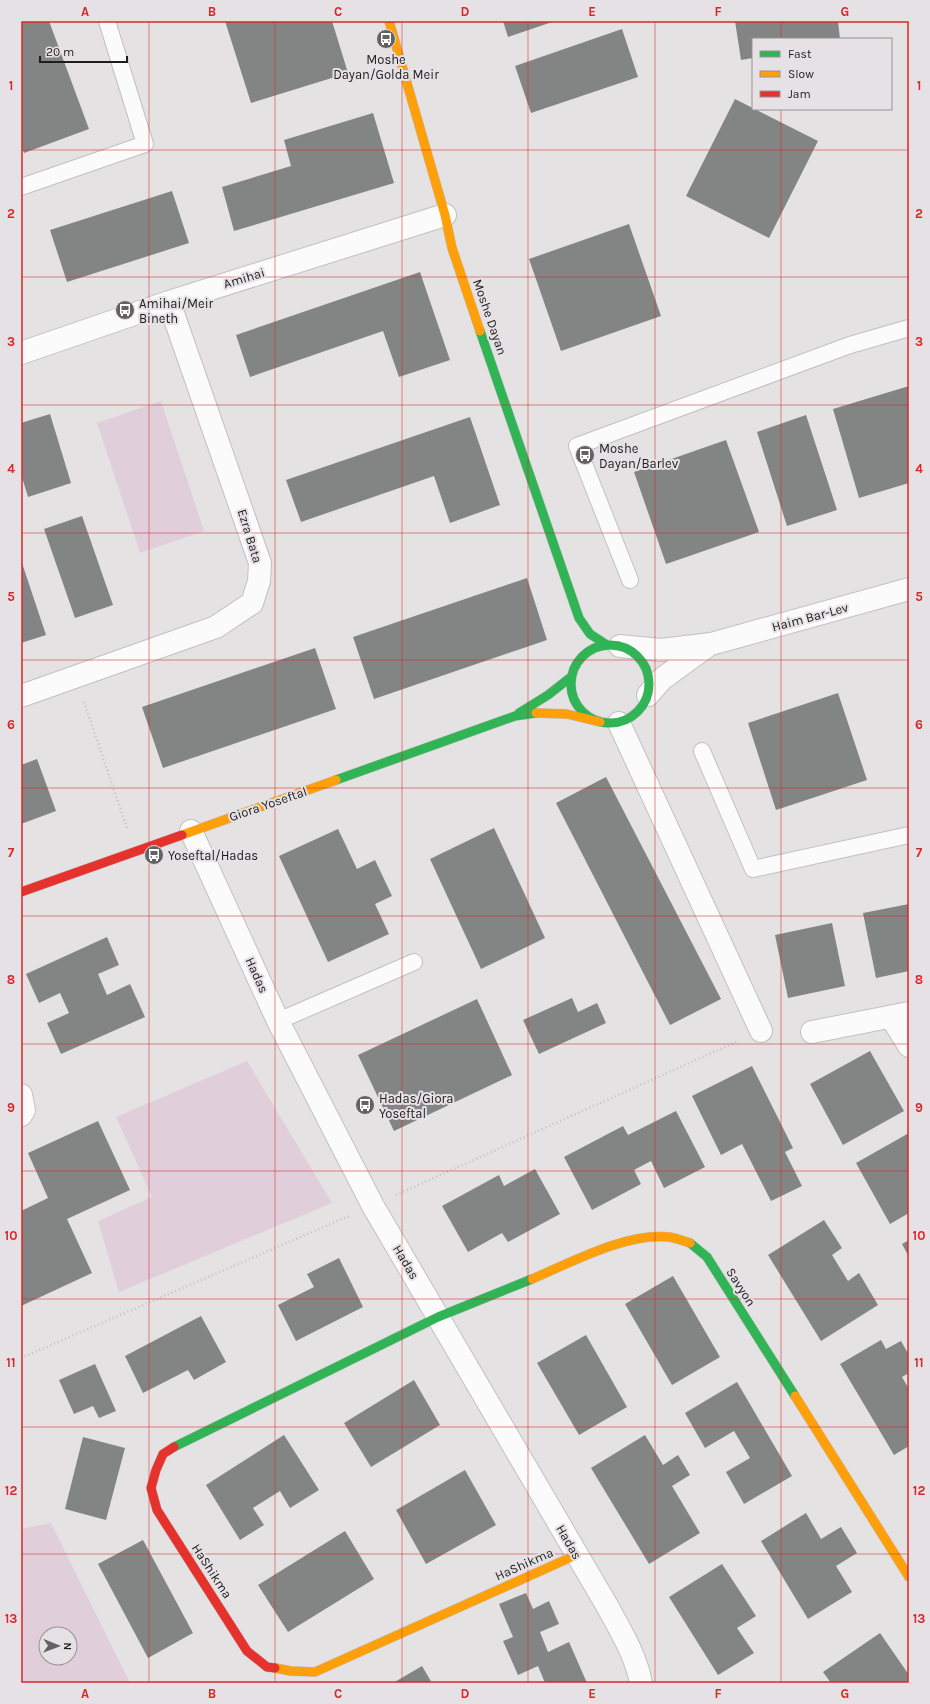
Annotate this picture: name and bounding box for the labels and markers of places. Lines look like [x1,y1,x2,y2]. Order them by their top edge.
bus stop icon: Moshe Dayan/Golda Meir [375,28,397,50]
place label: Moshe Dayan/Golda Meir [333,52,439,82]
place label: Amihai/Meir Bineth [139,296,214,326]
bus stop icon: Amihai/Meir Bineth [114,299,136,321]
place label: Moshe Dayan/Barlev [599,441,679,471]
bus stop icon: Moshe Dayan/Barlev [574,444,596,466]
bus stop icon: Yoseftal/Hadas [143,844,165,866]
place label: Yoseftal/Hadas [168,848,258,863]
place label: Hadas/Giora Yoseftal [379,1091,453,1121]
bus stop icon: Hadas/Giora Yoseftal [354,1094,376,1116]

